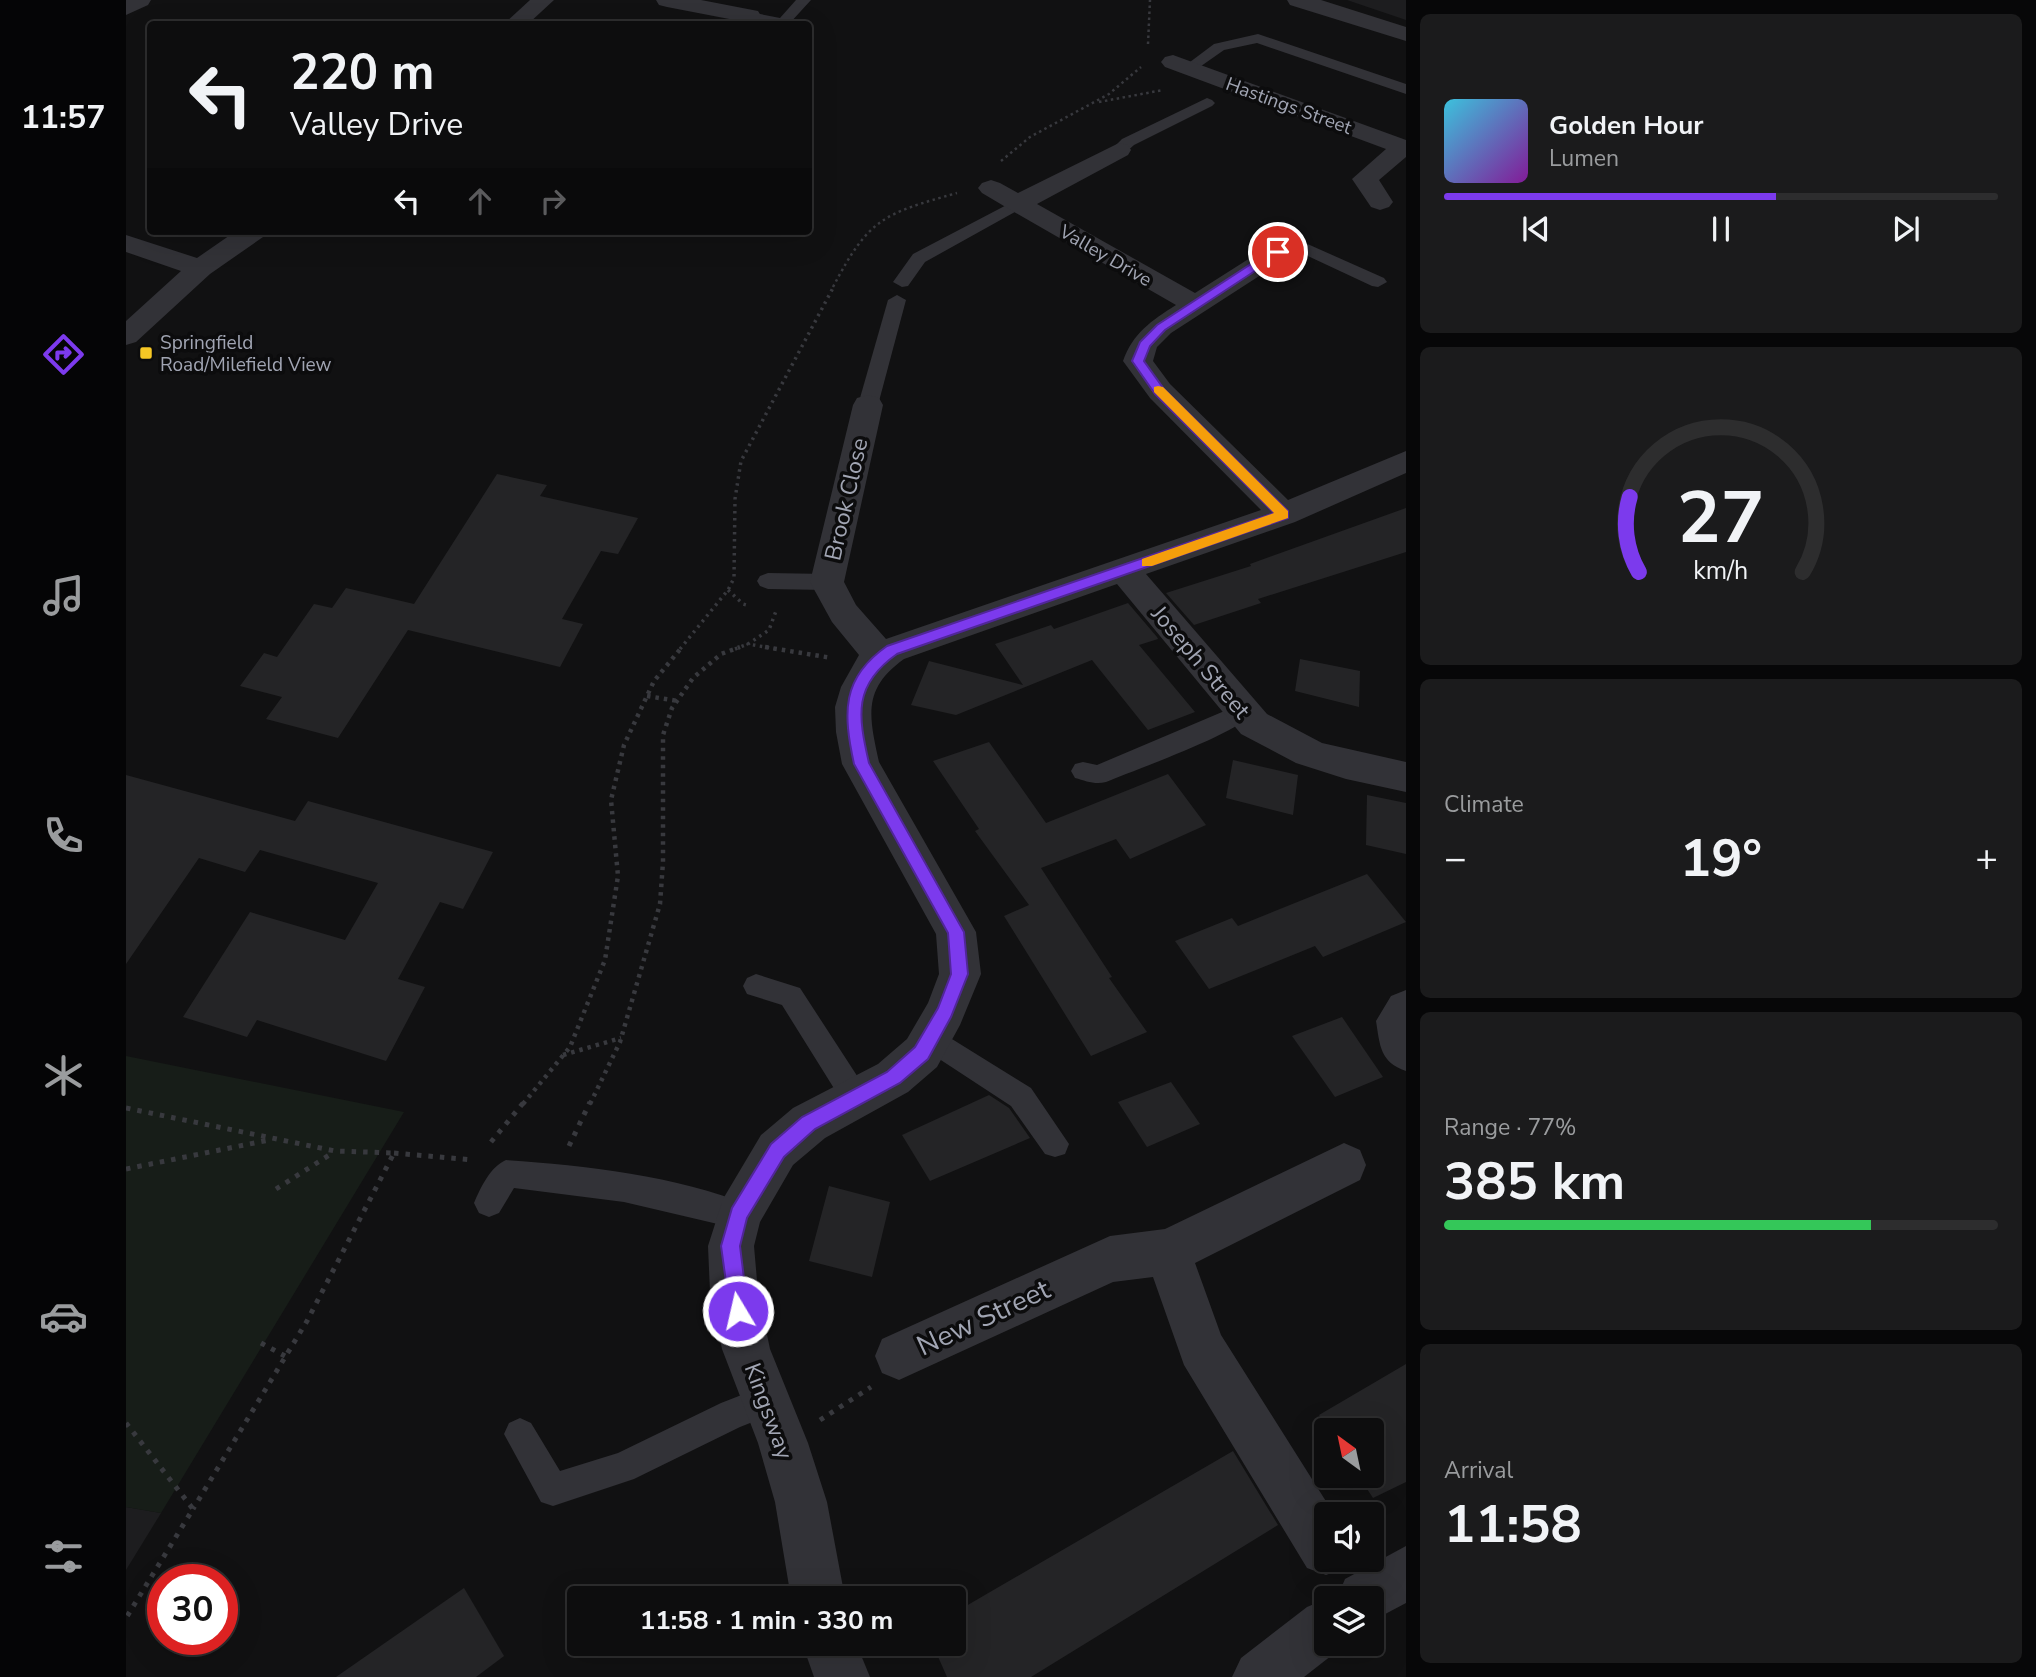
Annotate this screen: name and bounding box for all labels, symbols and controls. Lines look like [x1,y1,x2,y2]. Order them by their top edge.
text: 220 m [290,39,434,106]
icon: left [175,49,266,140]
street label: Hastings Street [1222,71,1356,141]
text: 11:57 [21,96,105,139]
text: Valley Drive [290,103,463,146]
text: Golden Hour [1549,108,1704,143]
text: Lumen [1549,143,1619,174]
icon: left [388,182,426,220]
icon: ahead [461,182,499,220]
icon: right [534,182,572,220]
icon: previous [1517,210,1555,248]
icon: pause [1702,210,1740,248]
icon: next [1887,210,1925,248]
street label: Valley Drive [1054,218,1157,293]
pin [1248,222,1308,282]
icon: arrive [1259,233,1297,271]
icon: directions [39,330,88,379]
place label: Springfield Road/Milefield View [160,330,332,378]
marker: Springfield Road/Milefield View [138,345,154,361]
street label: Brook Close [817,435,876,563]
text: 27 [1677,468,1765,568]
text: km/h [1693,554,1749,588]
icon: music [39,571,88,620]
street label: Joseph Street [1144,598,1258,726]
text: Climate [1444,789,1524,820]
icon: phone [39,811,88,860]
text: 19° [1680,823,1762,894]
text: − [1444,833,1467,884]
text: + [1975,833,1998,884]
icon: climate [39,1051,88,1100]
text: Range · 77% [1444,1112,1576,1143]
text: 385 km [1444,1146,1625,1217]
street label: New Street [911,1270,1056,1365]
position arrow [701,1274,775,1348]
icon: car [39,1292,88,1341]
street label: Kingsway [737,1359,800,1464]
north arrow [1314,1418,1384,1488]
map controls [1314,1418,1384,1656]
text: Arrival [1444,1455,1513,1486]
text: 11:58 [1444,1489,1582,1560]
button: sound [1314,1502,1384,1572]
icon: filters [39,1532,88,1581]
speed limit sign: 30 [147,1564,238,1655]
button: layers [1314,1586,1384,1656]
text: 11:58 · 1 min · 330 m [640,1603,893,1638]

